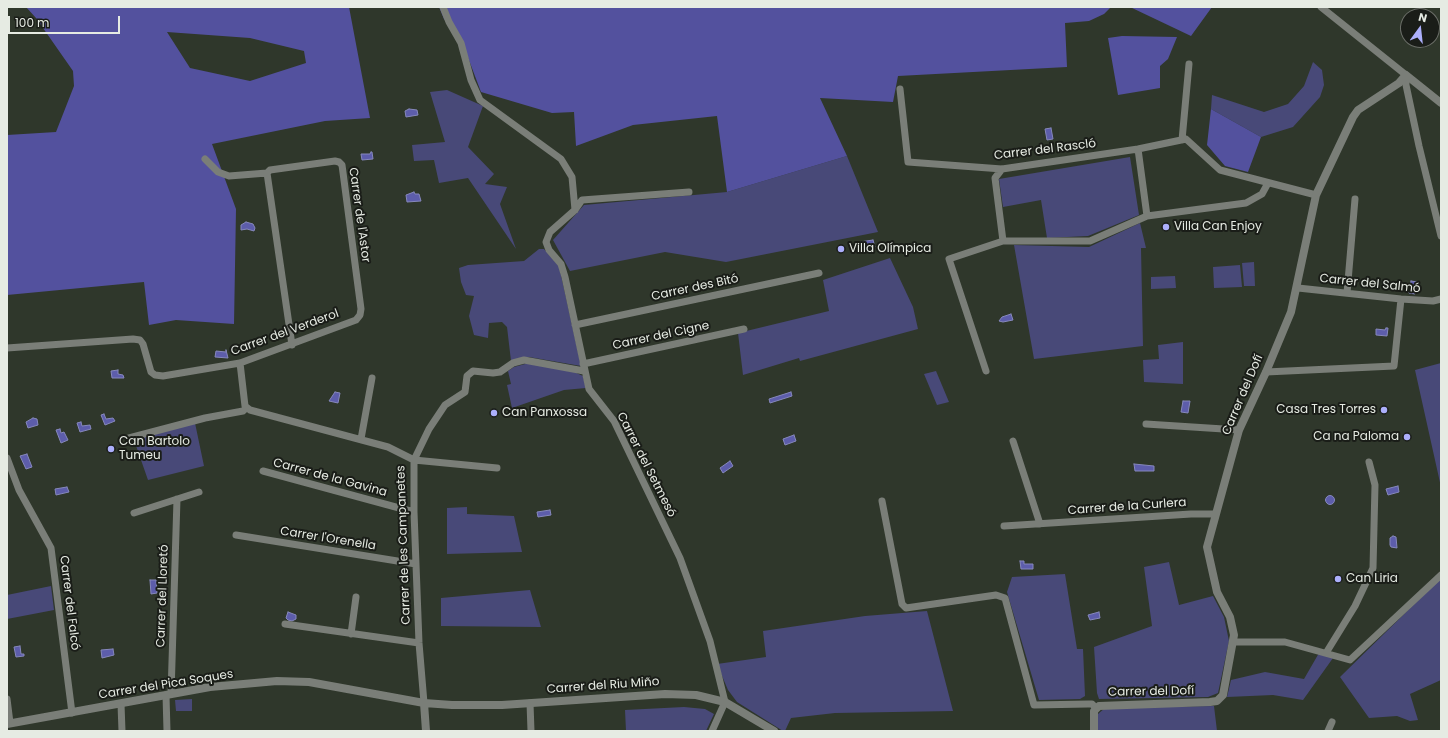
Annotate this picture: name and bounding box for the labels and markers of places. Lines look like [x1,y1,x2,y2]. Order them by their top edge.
place label: Villa Can Enjoy [1174,220,1262,234]
marker: Villa Can Enjoy [1161,222,1171,232]
place label: Villa Olímpica [849,242,931,256]
marker: Villa Olímpica [836,244,846,254]
place label: Casa Tres Torres [1276,403,1376,417]
marker: Casa Tres Torres [1379,405,1389,415]
place label: Can Panxossa [502,406,587,420]
marker: Can Panxossa [489,408,499,418]
place label: Ca na Paloma [1313,430,1399,444]
marker: Ca na Paloma [1402,432,1412,442]
place label: Can Bartolo Tumeu [119,435,190,463]
marker: Can Bartolo Tumeu [106,444,116,454]
place label: Can Liria [1346,572,1398,586]
marker: Can Liria [1333,574,1343,584]

